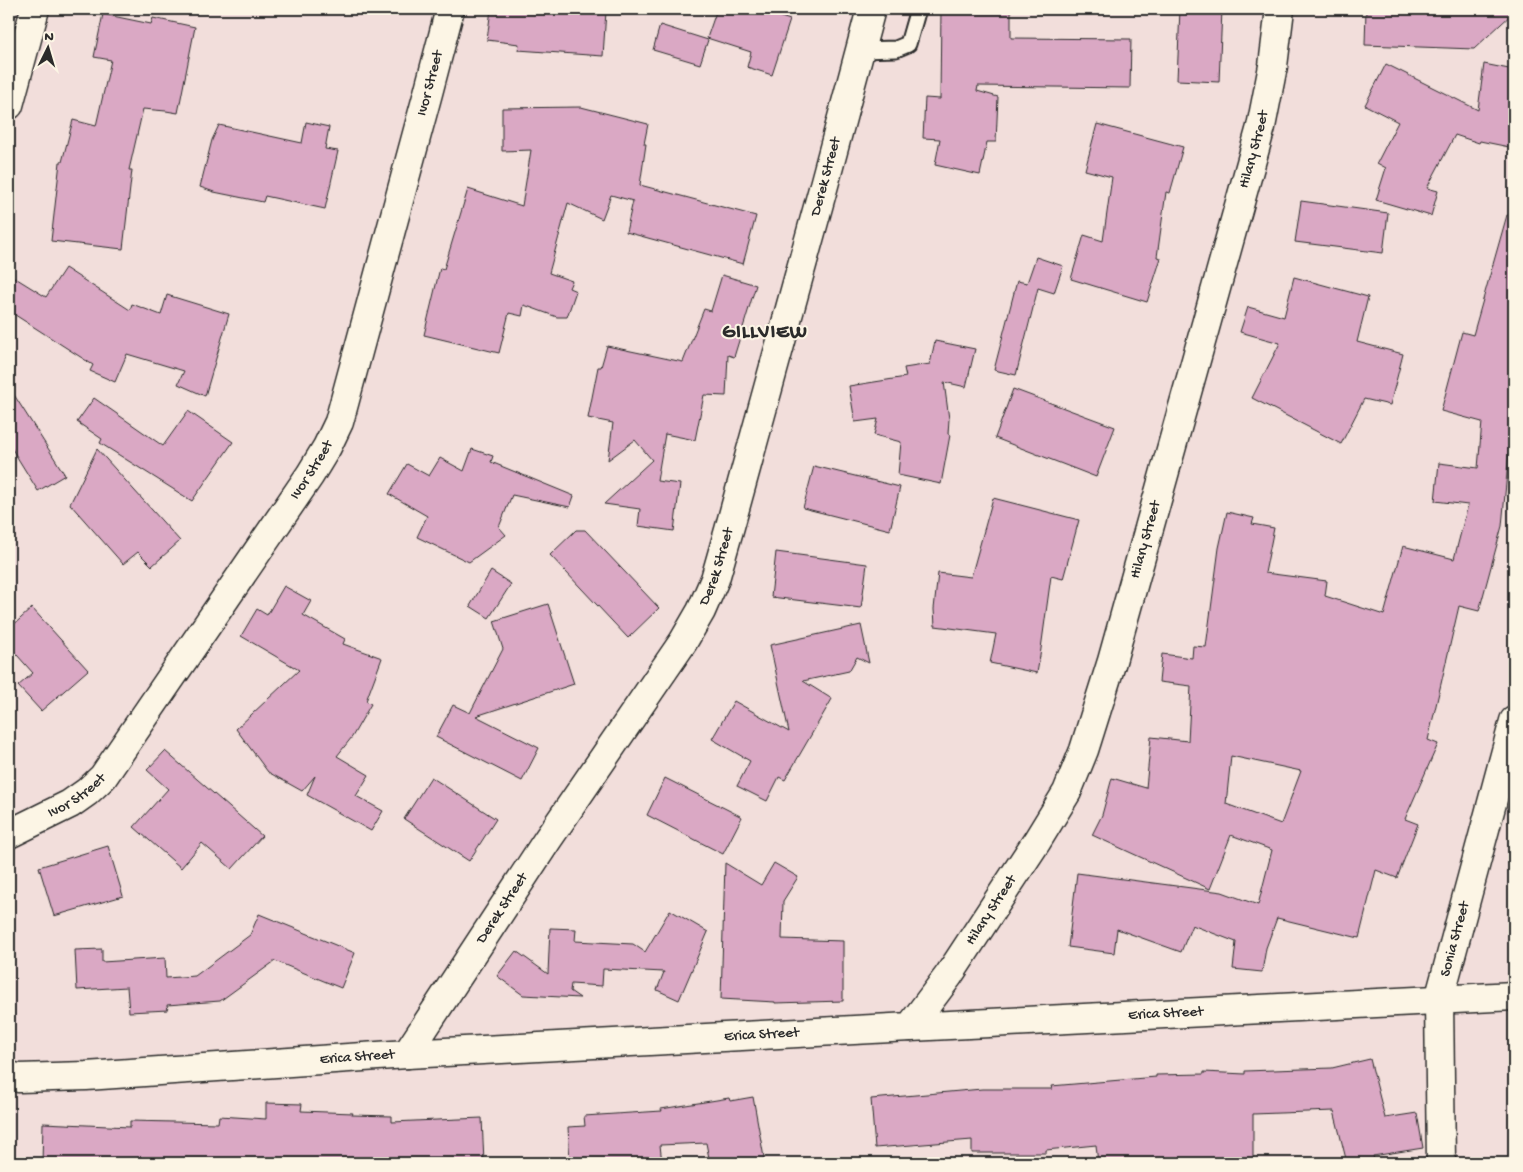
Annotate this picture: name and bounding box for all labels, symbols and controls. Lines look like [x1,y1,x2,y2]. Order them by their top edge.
north arrow [22,22,72,72]
text: N [44,29,54,46]
street label: Ivor Street [413,47,448,118]
street label: Hilary Street [1235,107,1273,190]
street label: Derek Street [807,134,846,219]
district label: GILLVIEW [722,322,808,345]
street label: Ivor Street [287,436,338,503]
street label: Hilary Street [1126,497,1166,581]
street label: Derek Street [695,524,739,609]
street label: Ivor Street [45,769,111,822]
street label: Derek Street [472,868,533,948]
street label: Hilary Street [962,871,1022,949]
street label: Sonia Street [1437,898,1475,979]
street label: Erica Street [1128,1003,1205,1025]
street label: Erica Street [724,1024,801,1046]
street label: Erica Street [319,1046,397,1069]

